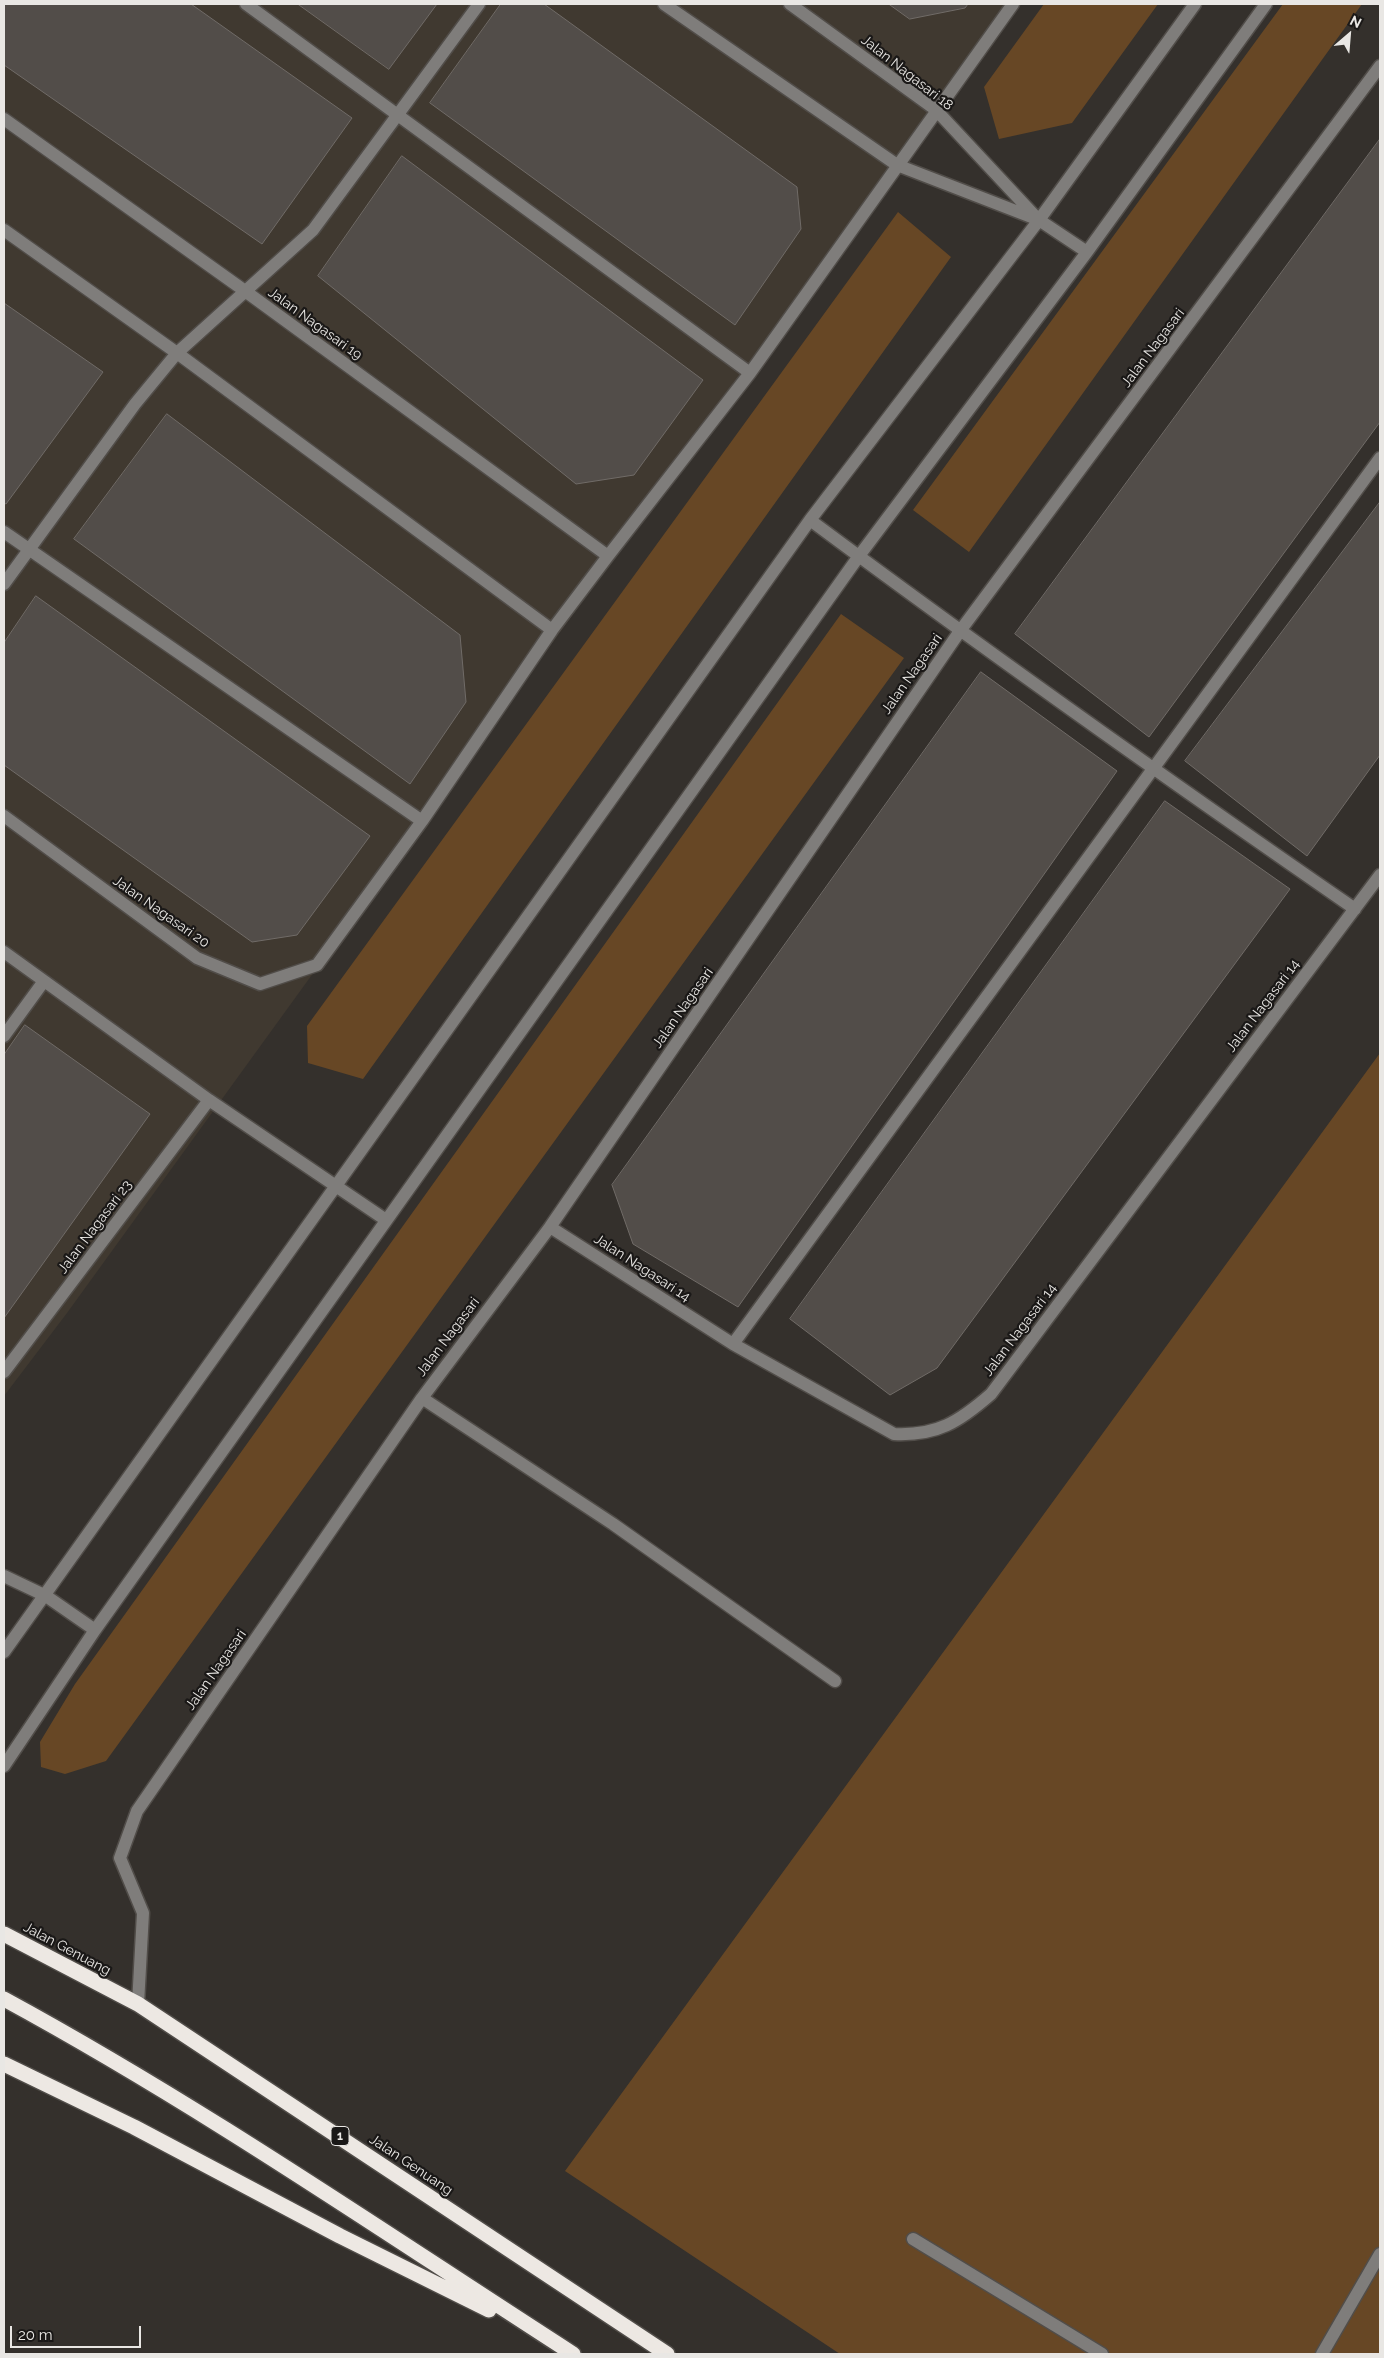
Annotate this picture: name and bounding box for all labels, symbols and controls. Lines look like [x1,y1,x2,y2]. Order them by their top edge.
north arrow [1324,10,1374,60]
text: N [1347,12,1364,31]
street label: Jalan Nagasari 18 [858,32,956,114]
street label: Jalan Nagasari 19 [265,284,365,364]
street label: Jalan Nagasari [1118,305,1188,391]
street label: Jalan Nagasari [878,631,946,717]
street label: Jalan Nagasari 20 [110,872,212,952]
street label: Jalan Nagasari 14 [1223,956,1303,1056]
street label: Jalan Nagasari [649,965,717,1051]
street label: Jalan Nagasari 23 [54,1177,136,1277]
street label: Jalan Nagasari 14 [591,1231,693,1305]
street label: Jalan Nagasari 14 [980,1280,1060,1380]
street label: Jalan Nagasari [413,1294,483,1380]
street label: Jalan Nagasari [182,1627,250,1713]
street label: Jalan Genuang [20,1919,114,1979]
road number: 1 [331,2126,349,2146]
street label: Jalan Genuang [366,2131,456,2199]
scale bar [12,2316,144,2348]
text: 20 m [18,2326,53,2344]

